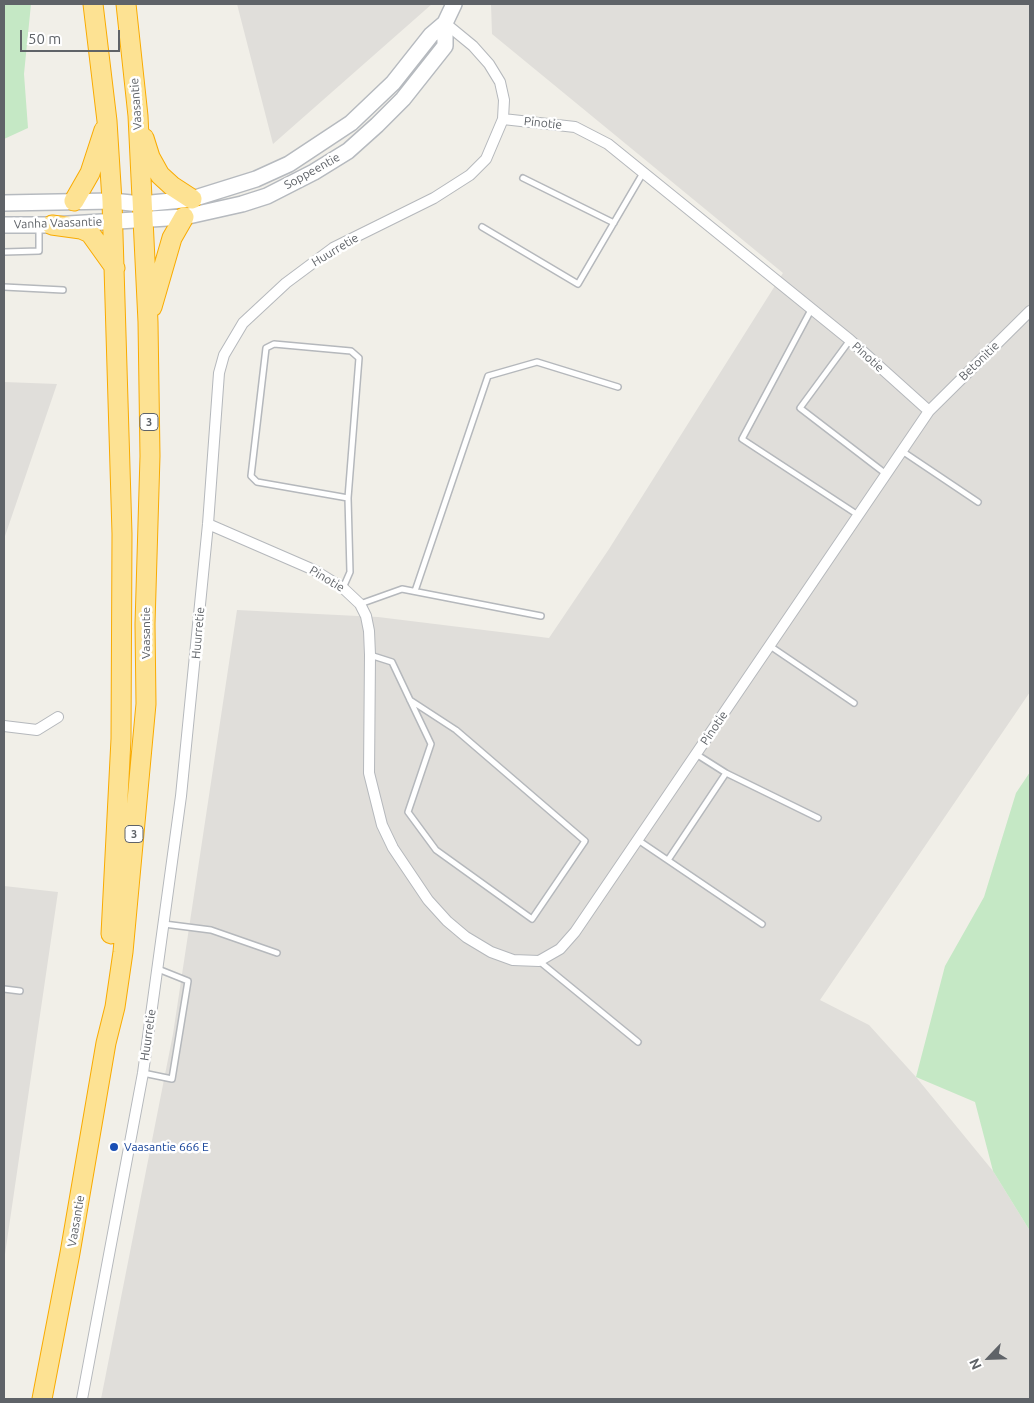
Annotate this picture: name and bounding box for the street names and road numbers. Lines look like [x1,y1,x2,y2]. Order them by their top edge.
street label: Vaasantie [127,77,145,131]
street label: Pinotie [523,114,563,132]
street label: Soppeentie [282,150,342,192]
street label: Vanha Vaasantie [14,214,102,232]
street label: Huurretie [309,230,361,270]
street label: Betonitie [956,338,1002,384]
street label: Pinotie [849,339,887,375]
road number: 3 [140,414,158,431]
street label: Pinotie [307,563,347,595]
street label: Huurretie [189,606,207,660]
street label: Vaasantie [139,607,153,659]
street label: Pinotie [697,708,731,748]
road number: 3 [125,826,143,842]
street label: Huurretie [137,1008,159,1062]
street label: Vaasantie [64,1194,88,1248]

